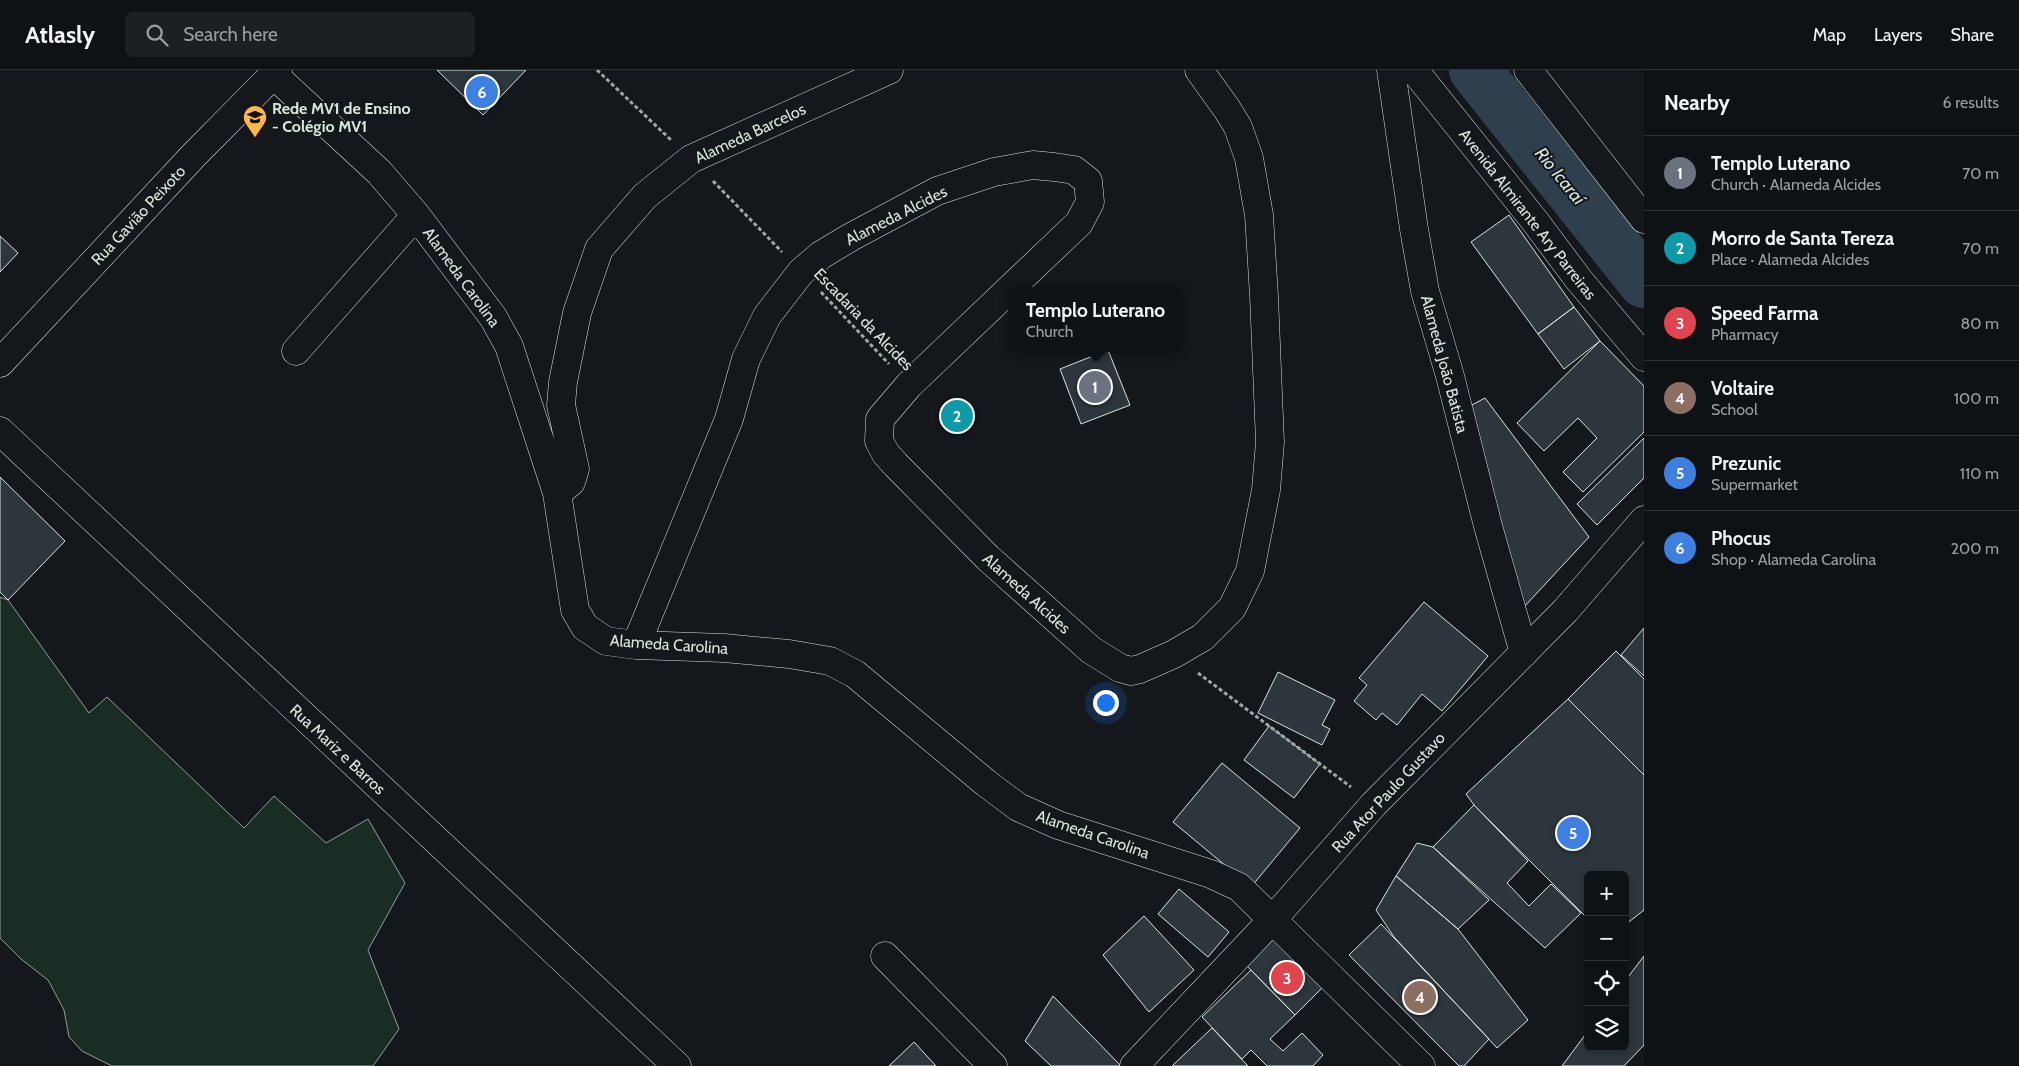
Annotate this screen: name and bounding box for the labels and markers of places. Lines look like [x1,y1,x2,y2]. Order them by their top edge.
pin: 6 [466,73,498,111]
place label: Rede MV1 de Ensino - Colégio MV1 [272,99,411,136]
school or university icon: Rede MV1 de Ensino - Colégio MV1 [242,104,268,138]
pin: 1 [1079,368,1111,406]
pin: 2 [941,397,973,435]
pin: 5 [1557,814,1589,852]
pin: 3 [1271,959,1303,997]
pin: 4 [1404,978,1436,1016]

